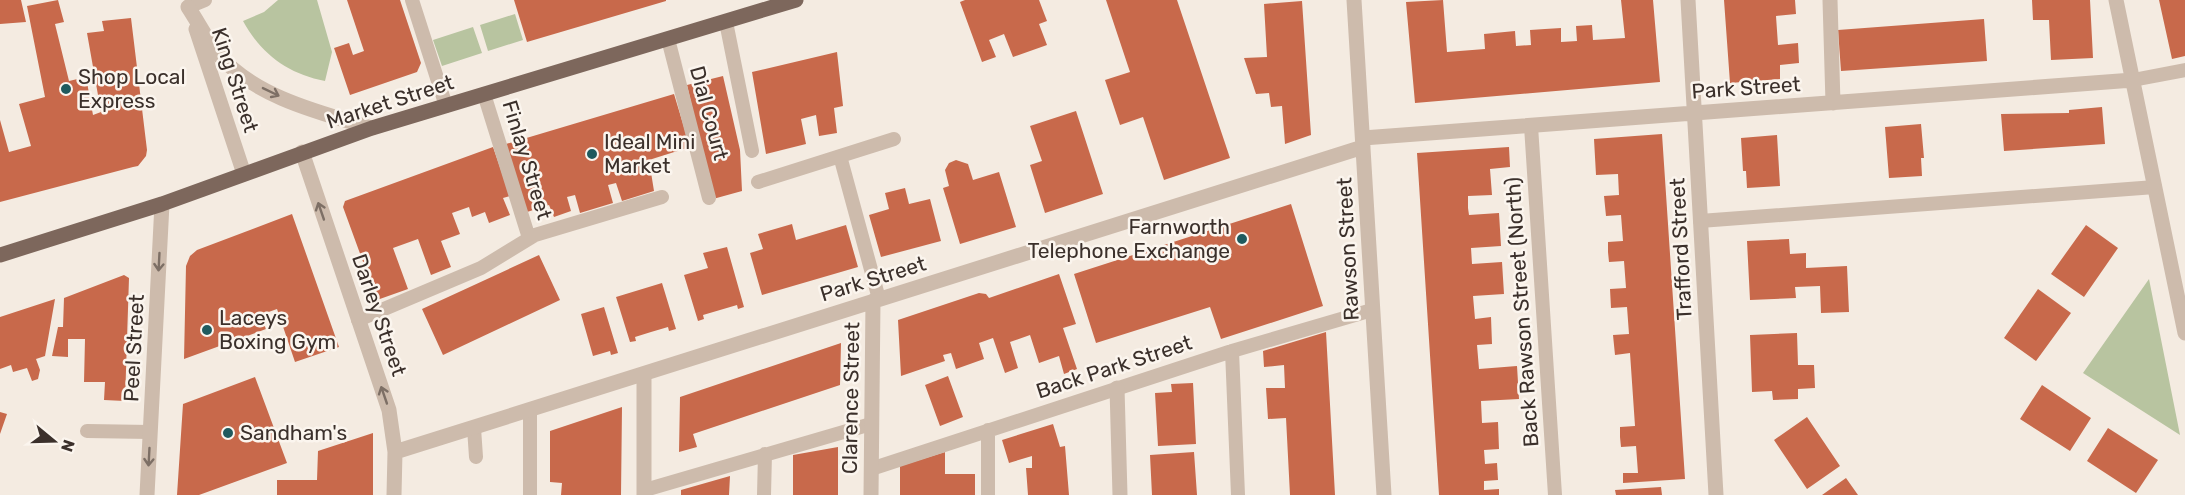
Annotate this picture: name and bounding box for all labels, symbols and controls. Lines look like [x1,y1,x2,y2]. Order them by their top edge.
street label: King Street [207,24,264,135]
street label: Dial Court [685,63,734,163]
place label: Shop Local Express [78,64,186,113]
street label: Market Street [323,69,457,134]
street label: Park Street [1691,71,1801,104]
marker: Shop Local Express [59,82,73,96]
one-way arrow [262,86,280,98]
street label: Finlay Street [497,97,557,223]
place label: Ideal Mini Market [604,129,695,178]
marker: Ideal Mini Market [585,147,599,161]
street label: Back Rawson Street (North) [1500,176,1543,448]
street label: Rawson Street [1331,177,1364,321]
street label: Trafford Street [1664,177,1697,321]
one-way arrow [315,202,326,221]
place label: Farnworth Telephone Exchange [1028,214,1230,263]
marker: Farnworth Telephone Exchange [1235,232,1249,246]
street label: Darley Street [347,251,412,379]
street label: Park Street [817,251,929,306]
one-way arrow [154,252,165,272]
street label: Peel Street [118,293,149,402]
place label: Laceys Boxing Gym [219,305,336,354]
street label: Clarence Street [837,322,864,474]
marker: Laceys Boxing Gym [200,323,214,337]
street label: Back Park Street [1033,330,1195,403]
one-way arrow [378,386,389,405]
north arrow [24,411,84,471]
place label: Sandham's [240,420,347,445]
marker: Sandham's [221,426,235,440]
text: N [57,437,79,454]
one-way arrow [144,446,155,466]

